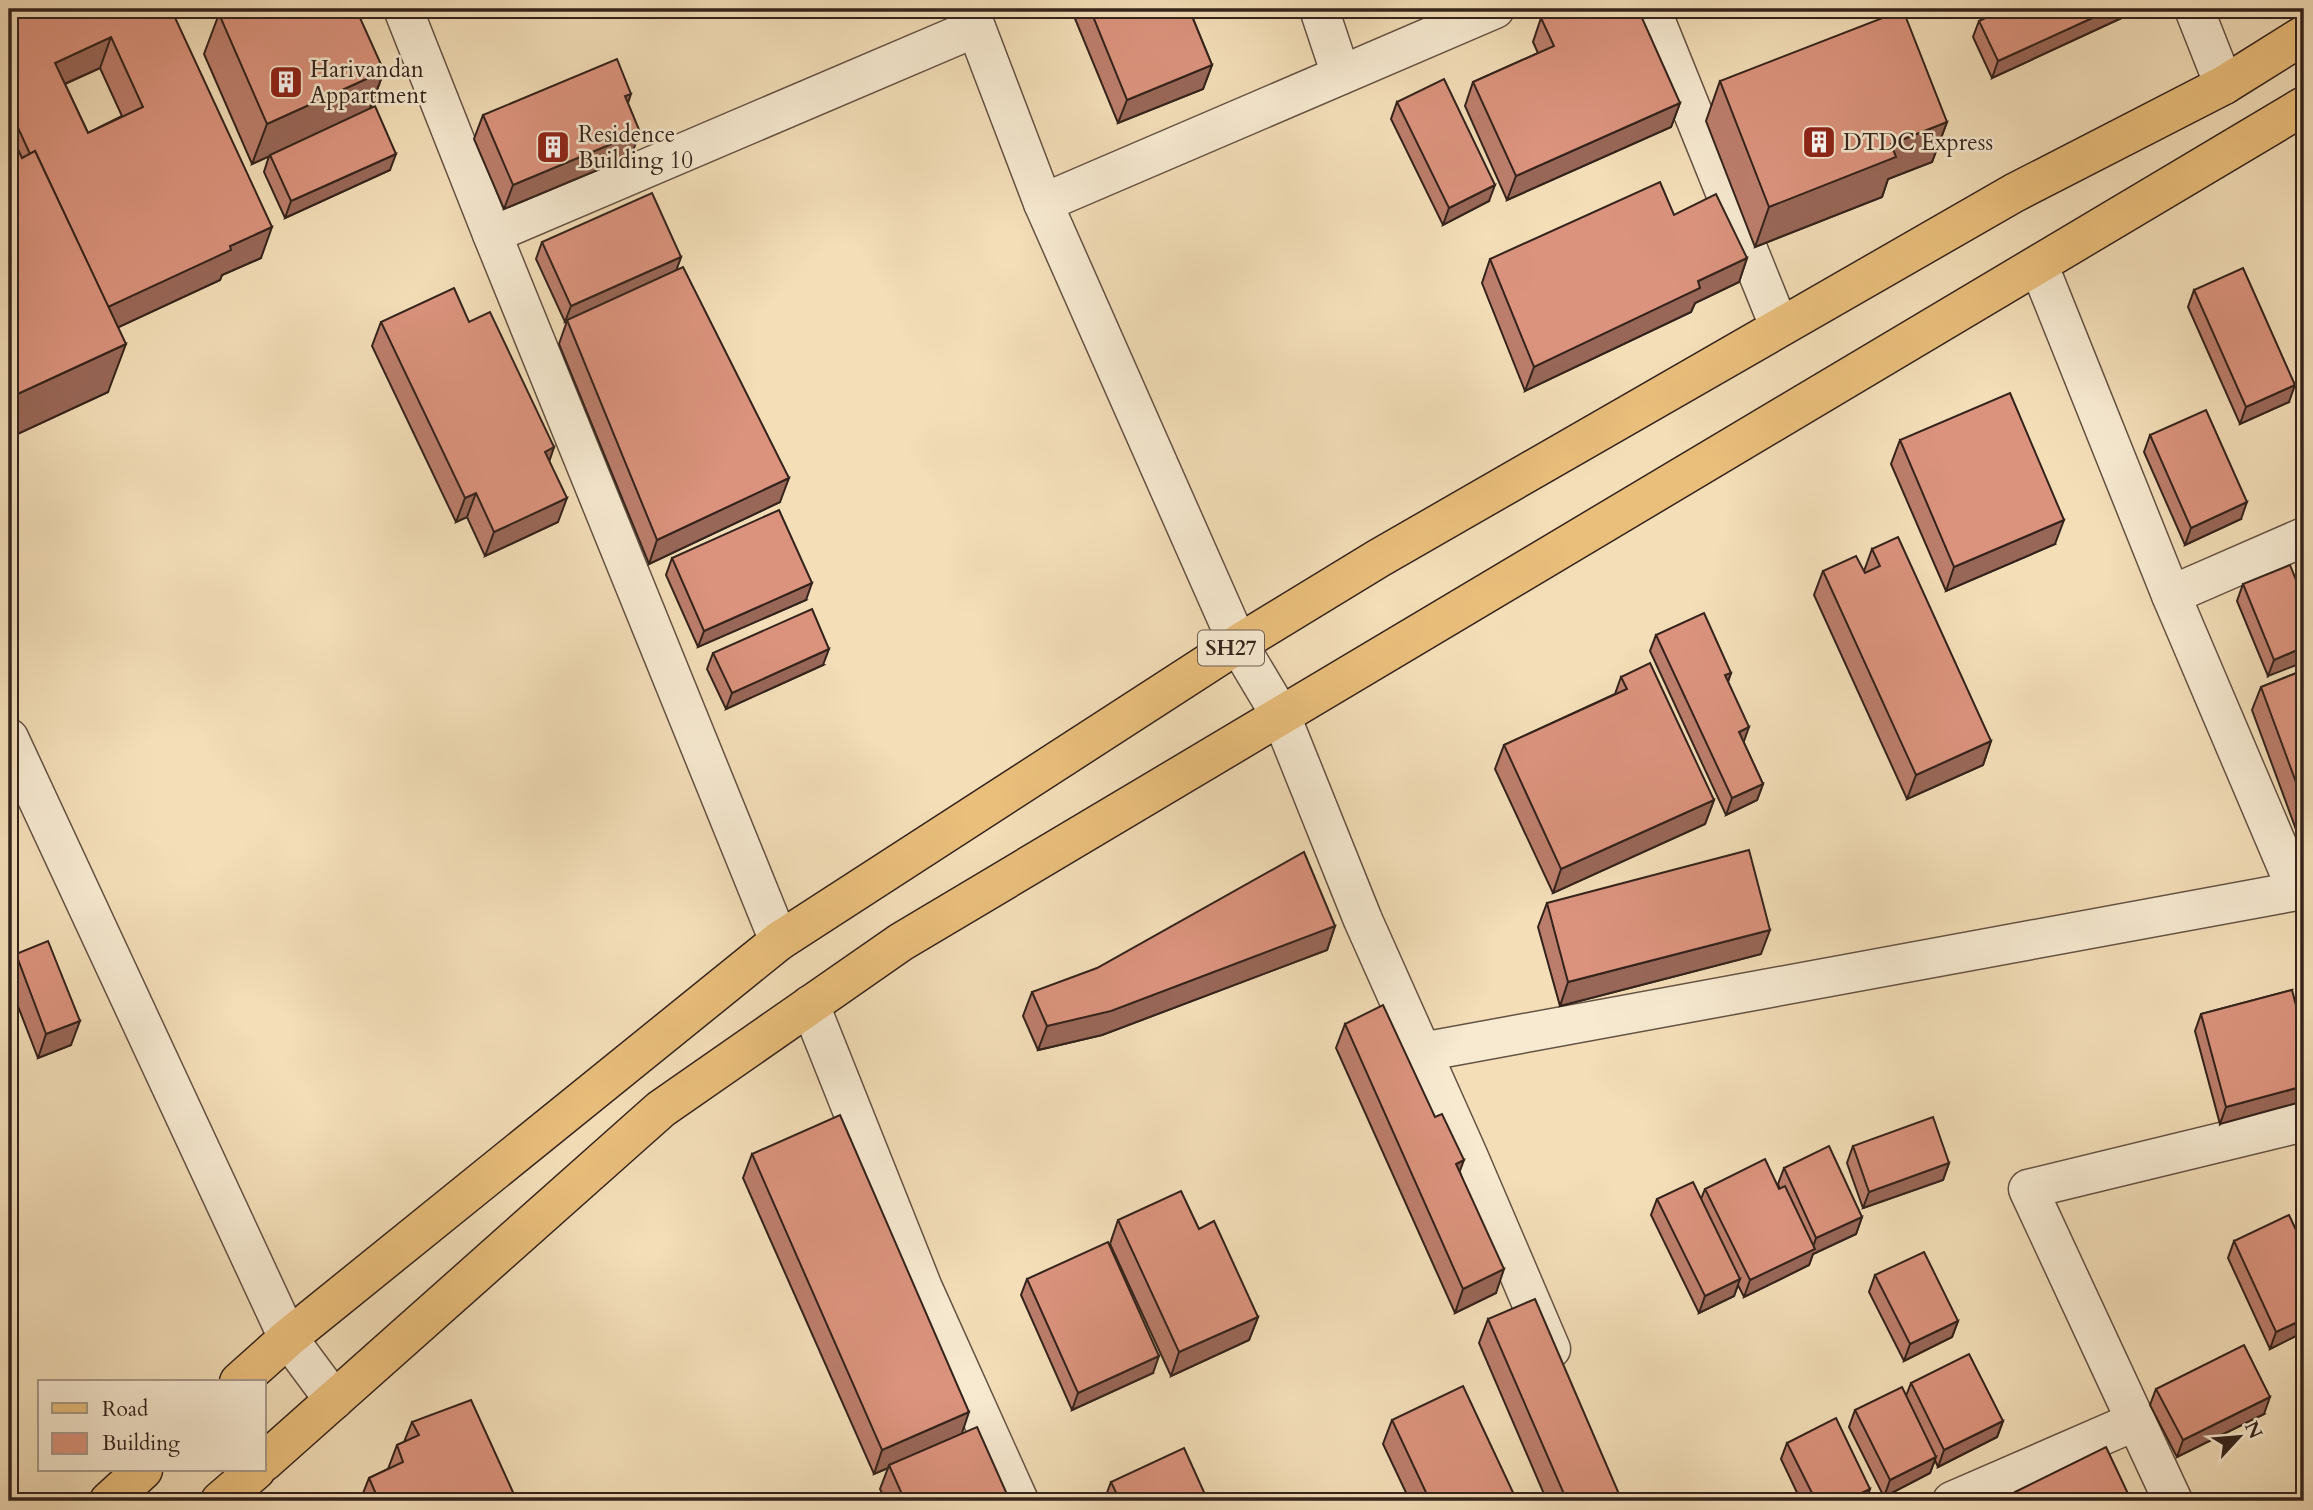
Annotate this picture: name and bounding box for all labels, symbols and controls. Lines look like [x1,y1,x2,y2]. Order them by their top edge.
place label: Harivandan Appartment [310,54,427,111]
building icon: Harivandan Appartment [267,63,305,101]
place label: Residence Building 10 [578,119,693,176]
building icon: DTDC Express [1800,123,1838,161]
place label: DTDC Express [1843,127,1993,158]
building icon: Residence Building 10 [534,128,572,166]
road number: SH27 [1198,630,1264,666]
legend [38,1380,266,1472]
text: Road [102,1395,148,1424]
north arrow [2204,1402,2274,1472]
text: N [2238,1417,2269,1444]
text: Building [102,1429,180,1458]

